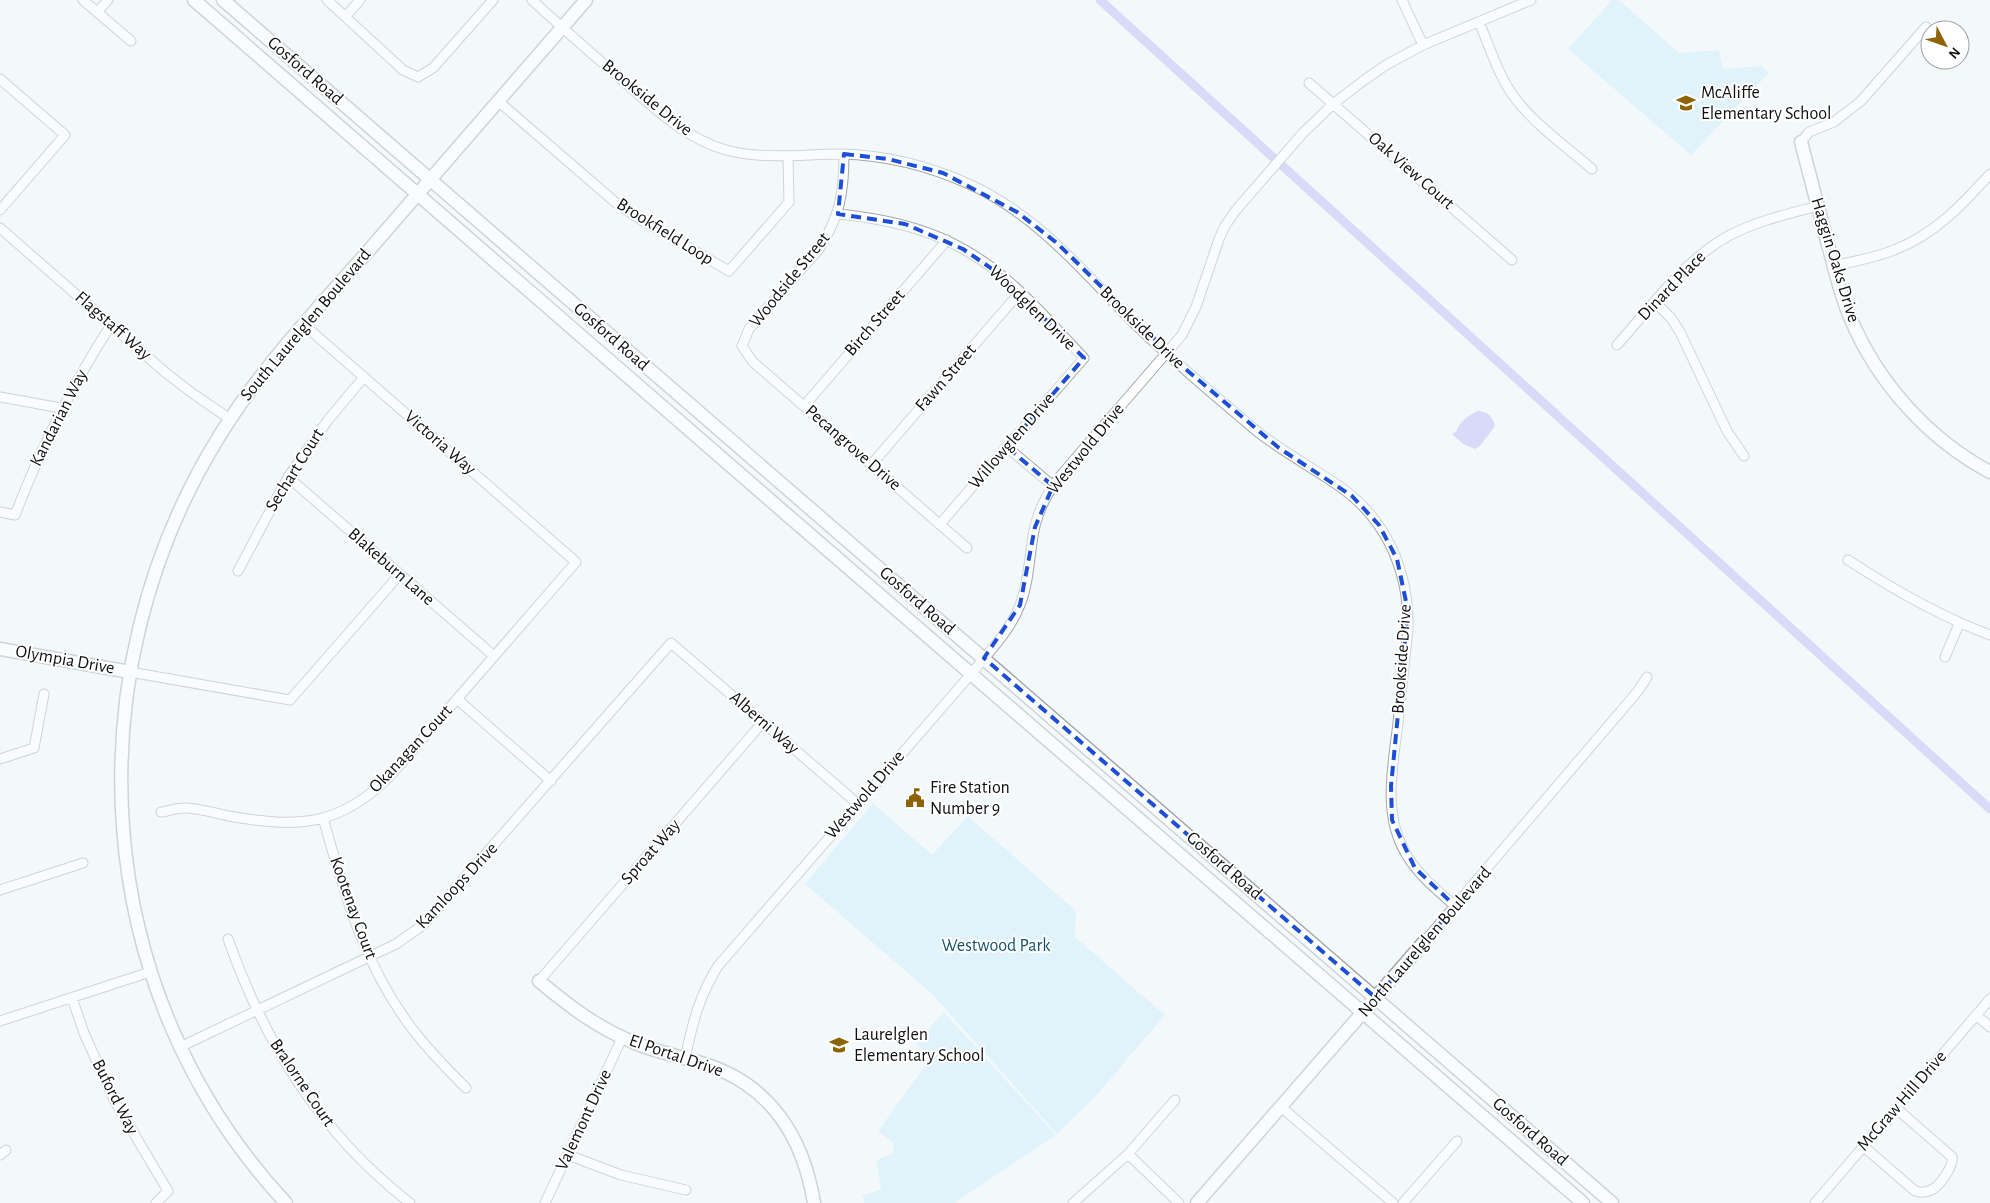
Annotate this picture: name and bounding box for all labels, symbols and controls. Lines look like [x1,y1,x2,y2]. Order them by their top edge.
north arrow [1920,20,1970,70]
street label: Gosford Road [264,33,346,109]
text: N [1946,45,1963,61]
street label: Brookside Drive [599,56,695,140]
place label: McAliffe Elementary School [1701,84,1832,123]
school or university icon: McAliffe Elementary School [1675,92,1697,114]
street label: Oak View Court [1365,129,1458,213]
street label: Brookfield Loop [613,195,717,269]
street label: Haggin Oaks Drive [1807,195,1863,325]
street label: Woodside Street [746,229,834,331]
street label: South Laurelglen Boulevard [237,246,375,404]
street label: Dinard Place [1635,248,1709,324]
street label: Woodglen Drive [985,262,1079,354]
street label: Brookside Drive [1096,283,1188,373]
street label: Birch Street [841,286,909,360]
street label: Flagstaff Way [71,288,155,364]
street label: Gosford Road [570,299,652,375]
street label: Fawn Street [912,341,980,415]
street label: Kandarian Way [27,366,91,469]
street label: Willowglen Drive [966,389,1058,493]
street label: Westwold Drive [1044,400,1128,498]
street label: Pecangrove Drive [802,402,904,494]
street label: Victoria Way [401,407,479,479]
street label: Sechart Court [263,425,328,515]
street label: Blakeburn Lane [344,525,438,609]
street label: Gosford Road [876,563,958,639]
street label: Brookside Drive [1389,603,1415,715]
street label: Olympia Drive [14,642,116,678]
street label: Alberni Way [726,688,802,758]
street label: Okanagan Court [366,702,456,796]
street label: Westwold Drive [822,747,908,843]
place label: Fire Station Number 9 [930,779,1010,818]
public building icon: Fire Station Number 9 [904,787,926,809]
street label: Sproat Way [618,816,684,888]
street label: Gosford Road [1183,828,1265,904]
street label: Kamloops Drive [413,839,501,933]
street label: Kootenay Court [326,854,380,962]
street label: North Laurelglen Boulevard [1355,863,1495,1021]
park label: Westwood Park [942,937,1051,955]
place label: Laurelglen Elementary School [854,1026,985,1065]
street label: El Portal Drive [627,1032,725,1080]
school or university icon: Laurelglen Elementary School [828,1034,850,1056]
street label: Bralorne Court [266,1036,338,1130]
street label: McGraw Hill Drive [1854,1048,1950,1154]
street label: Buford Way [88,1057,142,1138]
street label: Valemont Drive [553,1067,615,1173]
street label: Gosford Road [1489,1094,1571,1170]

